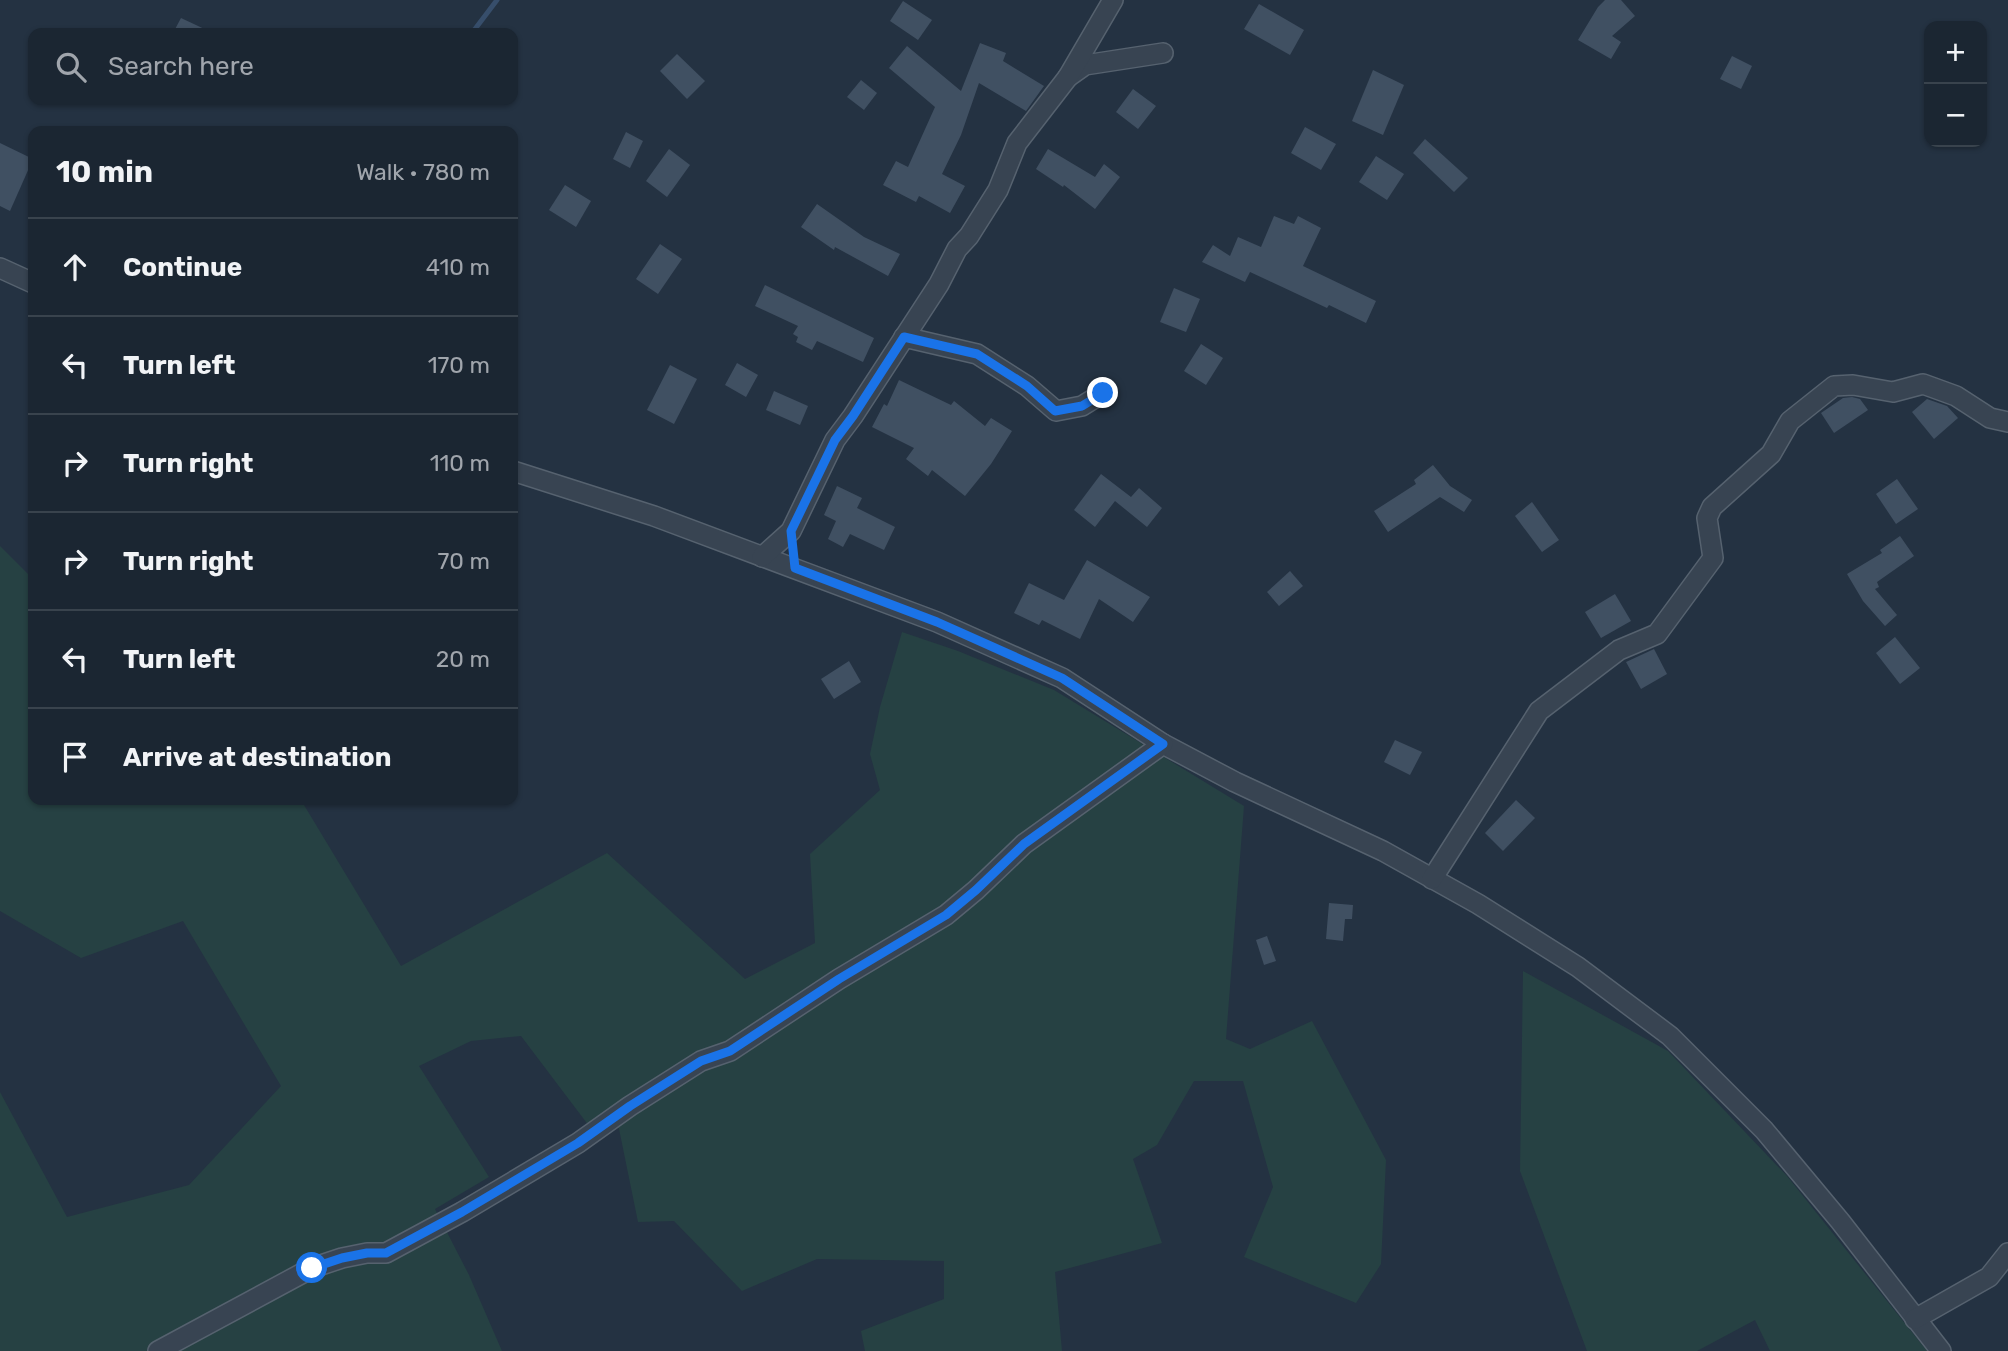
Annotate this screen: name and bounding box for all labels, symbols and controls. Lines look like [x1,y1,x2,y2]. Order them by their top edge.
map controls [1924,21,1987,147]
button: + [1924,21,1987,84]
search box [28,28,518,105]
icon: search [52,48,90,86]
text: Search here [108,51,254,82]
button: − [1924,84,1987,147]
text: 10 min [56,154,153,190]
text: Walk · 780 m [356,158,490,186]
icon: ahead [56,248,94,286]
text: Continue [123,252,242,283]
text: 410 m [426,253,490,281]
icon: left [56,346,94,384]
text: Turn left [123,350,235,381]
text: 170 m [428,351,490,379]
route end [1087,377,1118,408]
icon: right [56,444,94,482]
text: Turn right [123,448,253,479]
text: 110 m [430,449,490,477]
icon: right [56,542,94,580]
text: Turn right [123,546,253,577]
text: 70 m [438,547,490,575]
icon: left [56,640,94,678]
text: Turn left [123,644,235,675]
text: 20 m [436,645,490,673]
icon: arrive [56,738,94,776]
text: Arrive at destination [123,742,391,773]
route start [296,1252,327,1283]

